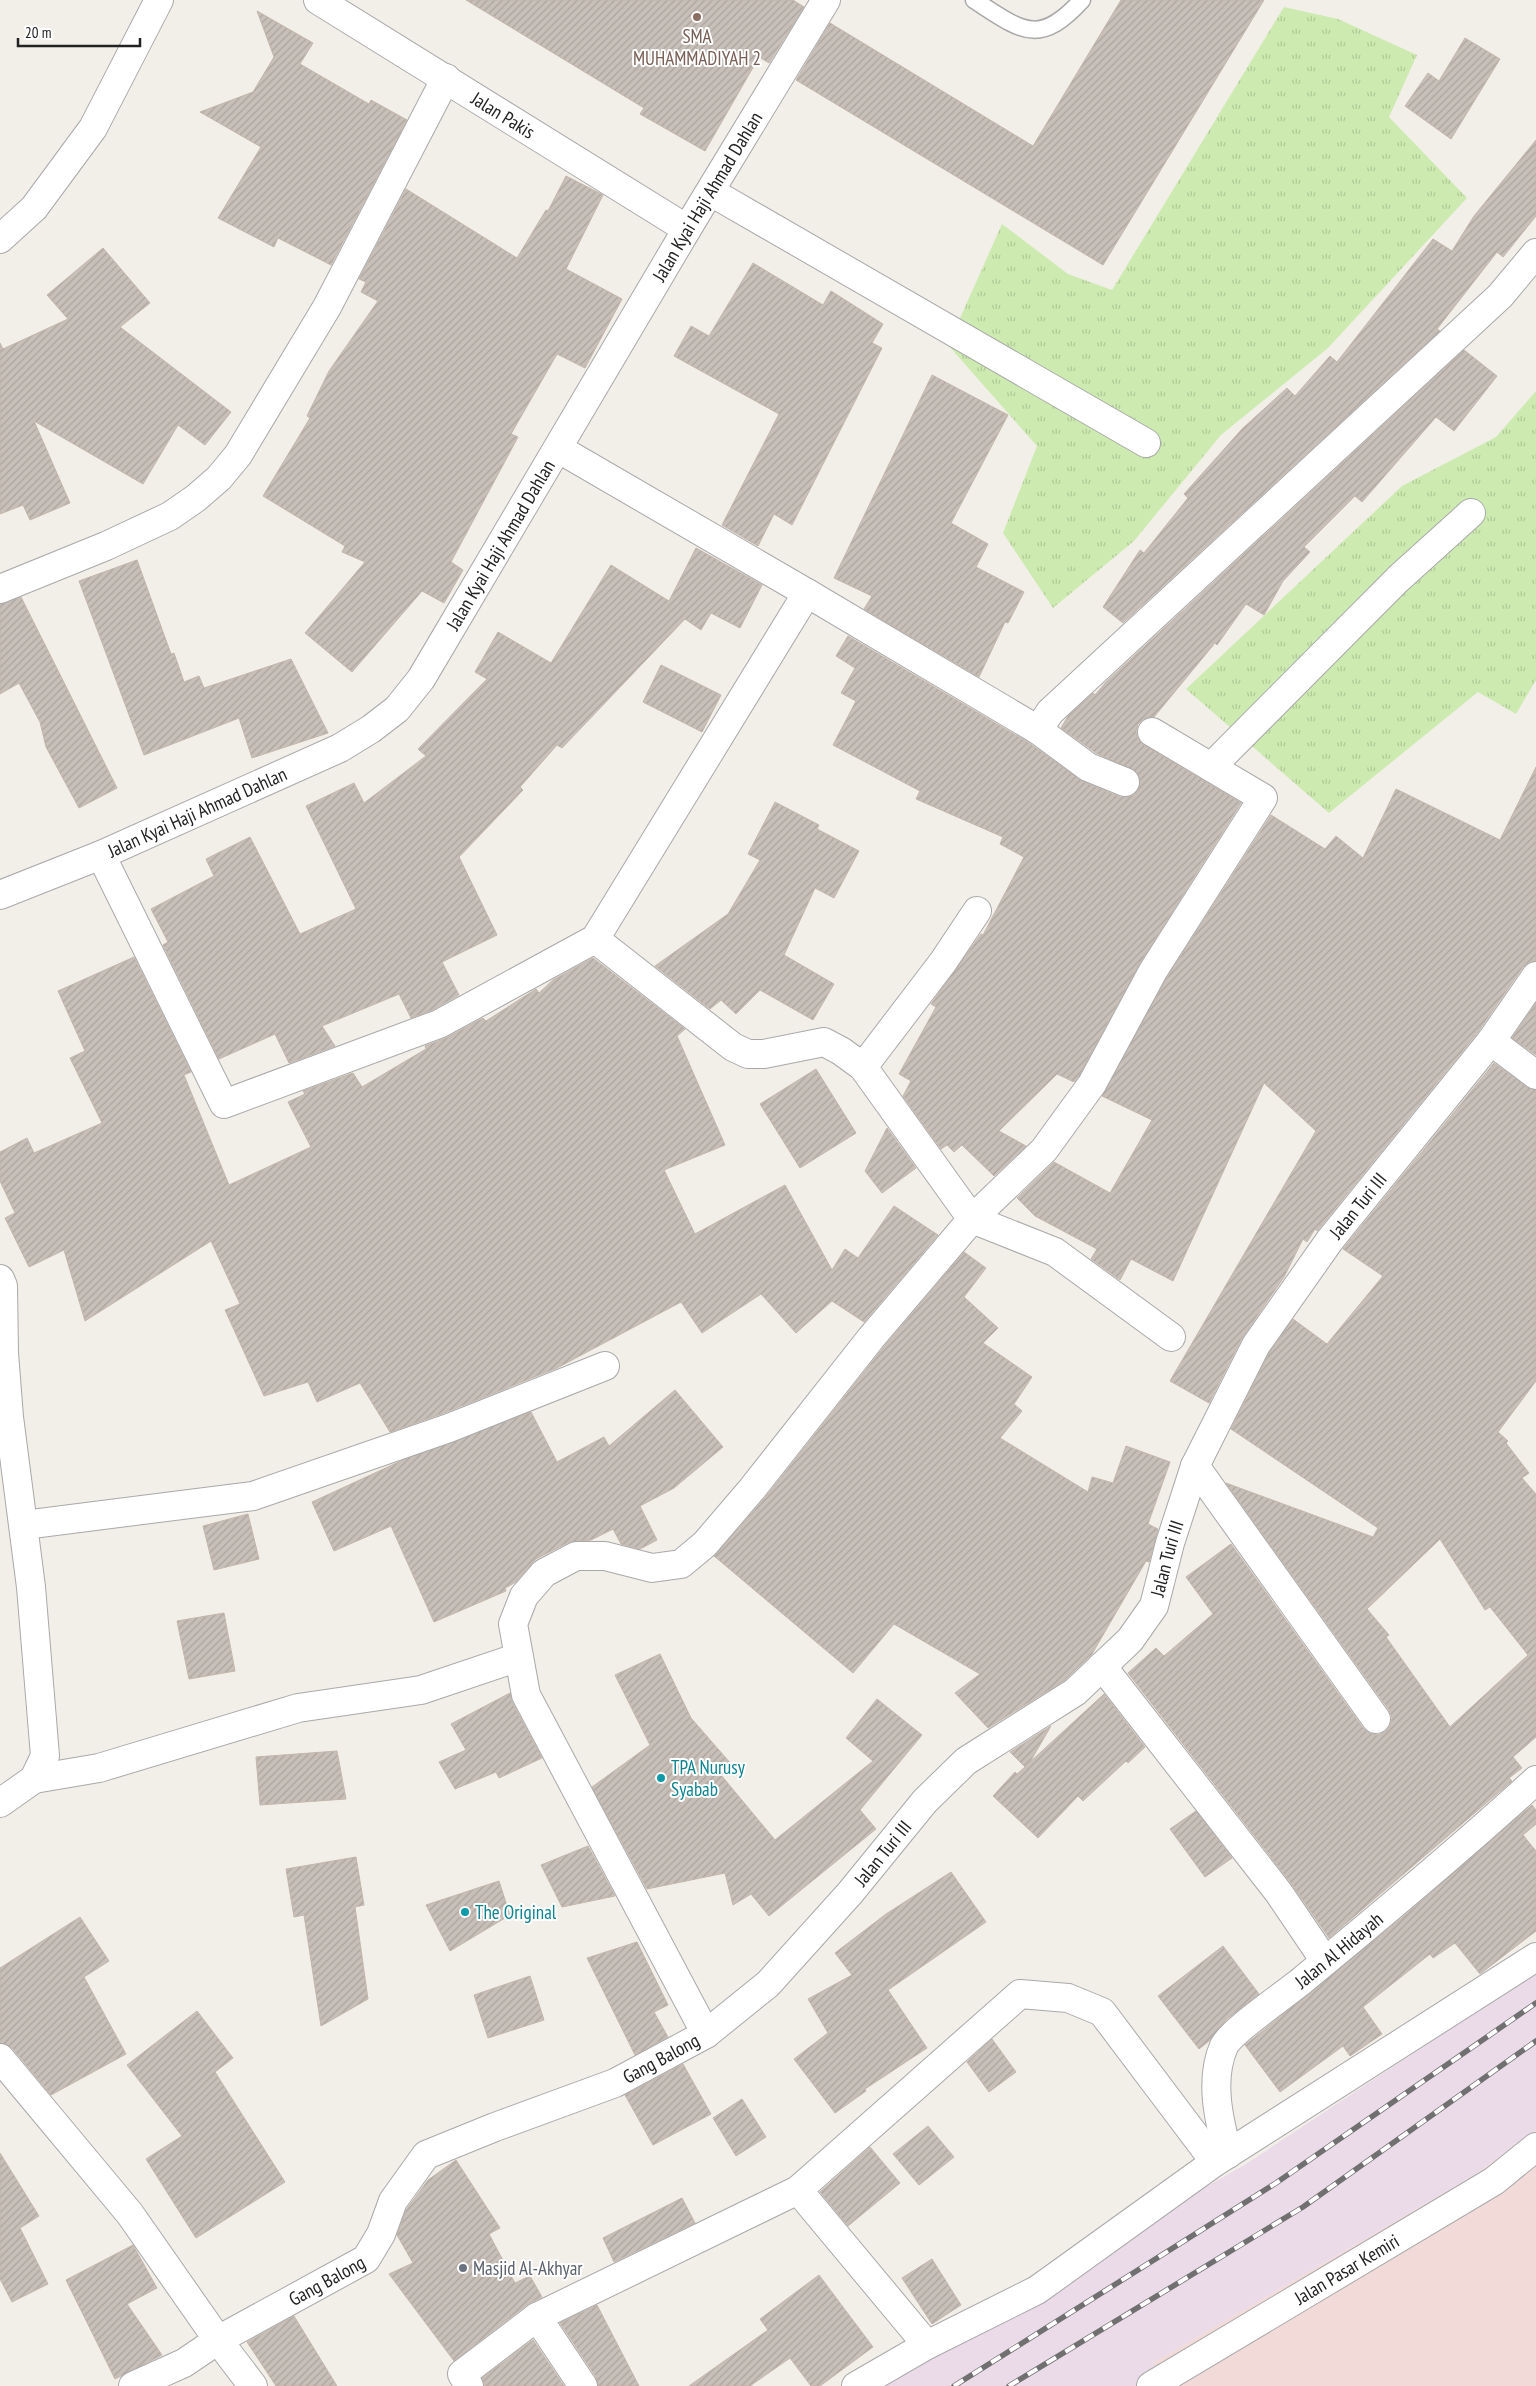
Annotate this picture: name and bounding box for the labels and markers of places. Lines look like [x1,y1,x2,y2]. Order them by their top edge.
marker: SMA MUHAMMADIYAH 2 [691,11,703,23]
place label: SMA MUHAMMADIYAH 2 [633,24,761,70]
place label: TPA Nurusy Syabab [671,1755,746,1801]
marker: TPA Nurusy Syabab [655,1772,667,1784]
place label: The Original [475,1900,557,1924]
marker: The Original [459,1906,471,1918]
place label: Masjid Al-Akhyar [473,2256,583,2280]
marker: Masjid Al-Akhyar [457,2262,469,2274]

